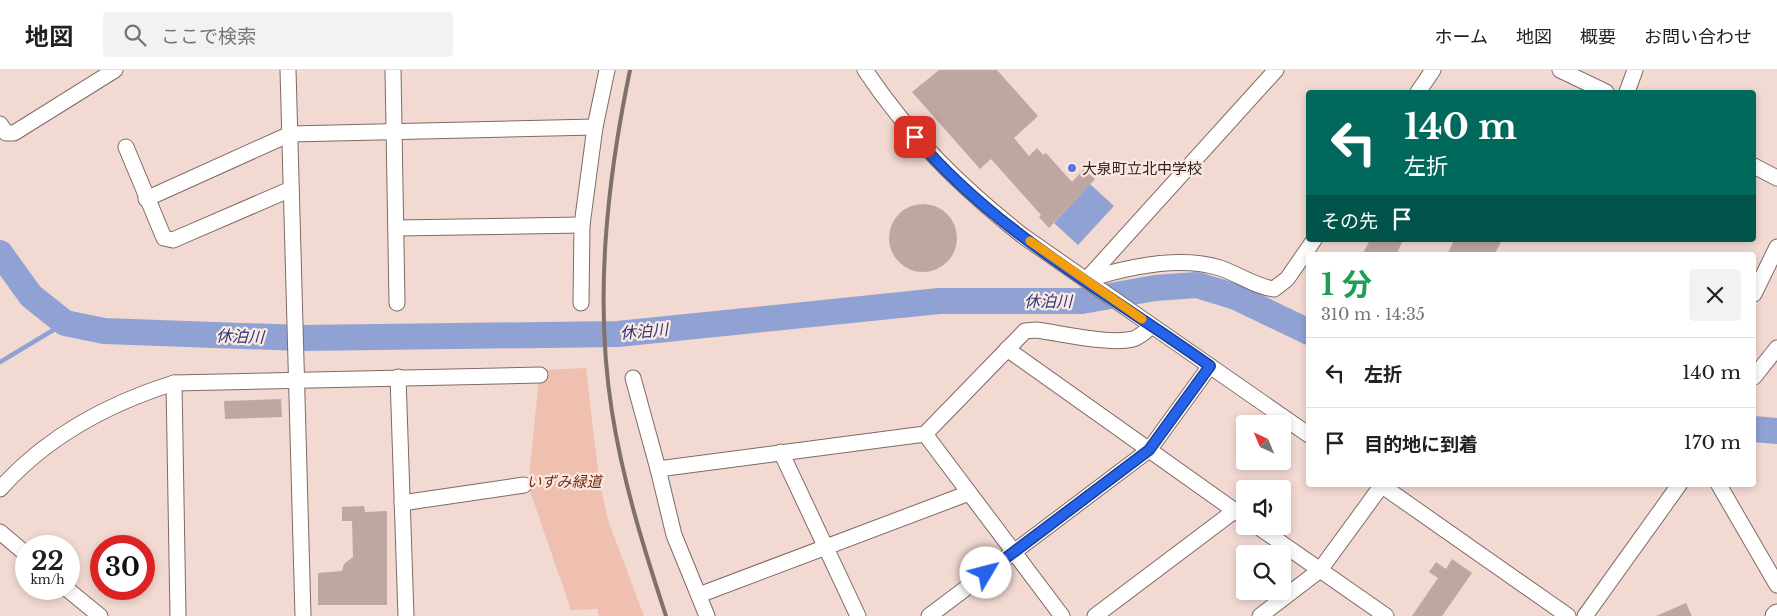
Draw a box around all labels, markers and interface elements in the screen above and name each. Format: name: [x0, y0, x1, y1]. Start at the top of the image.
search box: [103, 12, 453, 57]
icon: search: [121, 21, 149, 49]
text: 地図: [25, 22, 73, 51]
text: ここで検索: [161, 25, 256, 48]
text: ホーム: [1435, 26, 1488, 48]
text: 地図: [1516, 26, 1552, 48]
text: 概要: [1580, 26, 1616, 48]
text: お問い合わせ: [1644, 26, 1752, 48]
text: 140 m: [1404, 105, 1517, 148]
icon: left: [1321, 110, 1386, 175]
pin: [894, 116, 936, 158]
icon: arrive: [901, 123, 929, 151]
text: 左折: [1404, 153, 1448, 180]
place label: 大泉町立北中学校: [1082, 159, 1202, 178]
marker: 大泉町立北中学校: [1066, 162, 1078, 174]
icon: arrive: [1388, 205, 1416, 233]
text: その先: [1321, 210, 1378, 233]
text: 1 分: [1321, 266, 1372, 303]
button: close: [1689, 269, 1741, 321]
water label: 休泊川: [1024, 291, 1074, 311]
text: 310 m · 14:35: [1321, 304, 1425, 324]
water label: 休泊川: [619, 319, 671, 343]
water label: 休泊川: [216, 325, 266, 347]
icon: left: [1321, 359, 1349, 387]
text: 140 m: [1682, 361, 1741, 384]
text: 左折: [1364, 363, 1402, 386]
north arrow: [1236, 415, 1291, 470]
map controls: [1236, 415, 1291, 600]
icon: arrive: [1321, 429, 1349, 457]
text: 170 m: [1684, 431, 1741, 454]
text: 目的地に到着: [1364, 433, 1478, 456]
park label: いずみ緑道: [526, 472, 603, 491]
button: sound: [1236, 480, 1291, 535]
speed limit sign: 30: [90, 535, 155, 600]
button: search: [1236, 545, 1291, 600]
text: 22: [31, 546, 64, 577]
position arrow: [959, 546, 1011, 598]
text: km/h: [30, 572, 65, 587]

